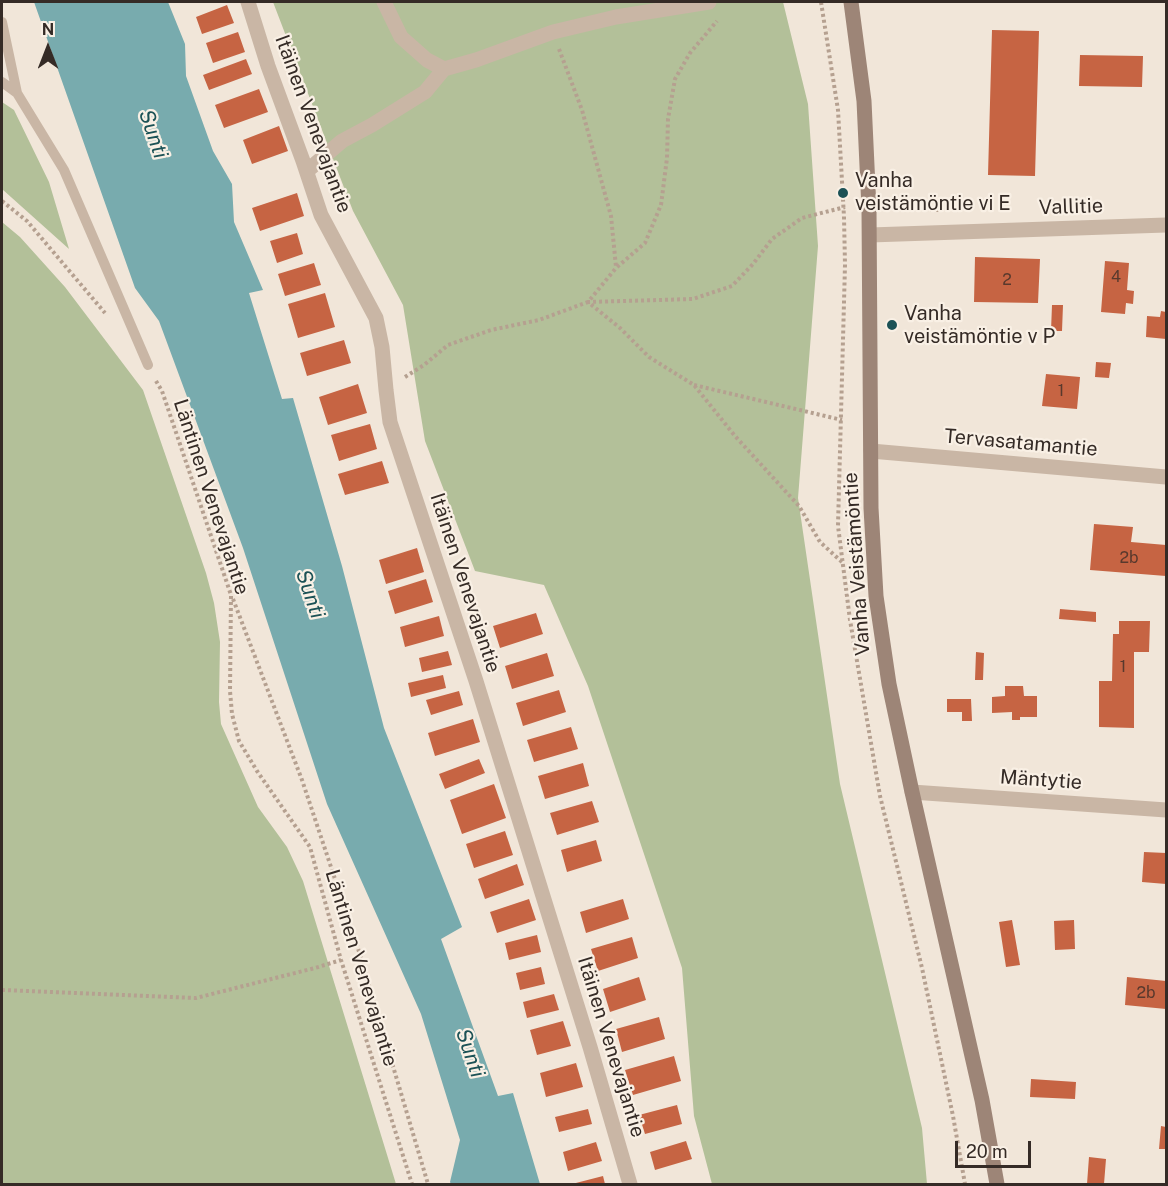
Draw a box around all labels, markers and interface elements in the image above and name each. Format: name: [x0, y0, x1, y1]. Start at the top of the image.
north arrow: [18, 18, 78, 78]
text: N: [42, 20, 54, 39]
street label: Itäinen Venevajantie: [270, 32, 356, 216]
water label: Sunti: [133, 106, 173, 162]
place label: Vanha veistämöntie vi E: [855, 169, 1011, 216]
marker: Vanha veistämöntie vi E: [836, 186, 850, 200]
street label: Vallitie: [1038, 194, 1104, 220]
house number: 4: [1111, 267, 1121, 287]
house number: 2: [1002, 270, 1012, 290]
place label: Vanha veistämöntie v P: [904, 302, 1055, 349]
marker: Vanha veistämöntie v P: [885, 318, 899, 332]
house number: 1: [1058, 381, 1064, 401]
street label: Läntinen Venevajantie: [168, 396, 254, 598]
street label: Tervasatamantie: [943, 424, 1099, 462]
street label: Vanha Veistämöntie: [839, 471, 875, 657]
street label: Itäinen Venevajantie: [425, 490, 505, 676]
house number: 2b: [1119, 548, 1139, 568]
water label: Sunti: [290, 566, 330, 622]
house number: 1: [1120, 657, 1126, 677]
street label: Mäntytie: [999, 765, 1083, 795]
street label: Läntinen Venevajantie: [320, 867, 402, 1069]
street label: Itäinen Venevajantie: [572, 954, 650, 1140]
house number: 2b: [1136, 983, 1156, 1003]
water label: Sunti: [450, 1025, 490, 1081]
scale bar: [958, 1129, 1034, 1167]
text: 20 m: [966, 1141, 1008, 1162]

